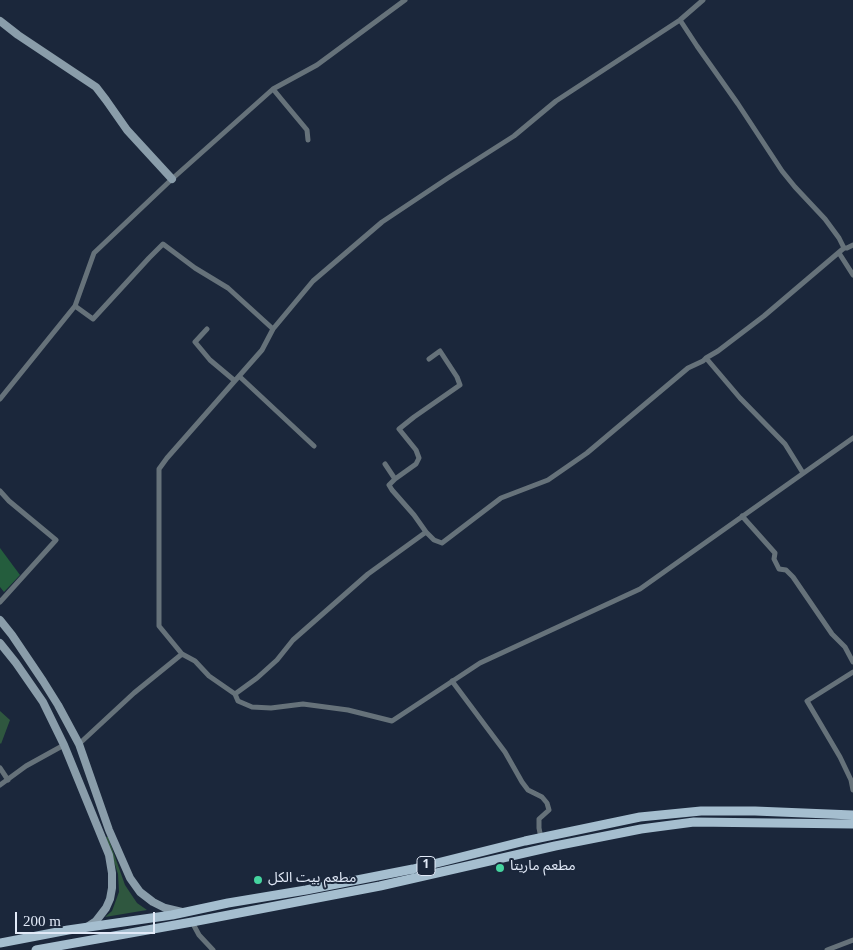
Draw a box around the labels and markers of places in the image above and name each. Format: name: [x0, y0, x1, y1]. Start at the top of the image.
place label: مطعم ماريتا: [510, 860, 576, 876]
marker: مطعم ماريتا: [494, 862, 506, 874]
place label: مطعم بيت الكل: [268, 872, 356, 888]
marker: مطعم بيت الكل: [252, 874, 264, 886]

